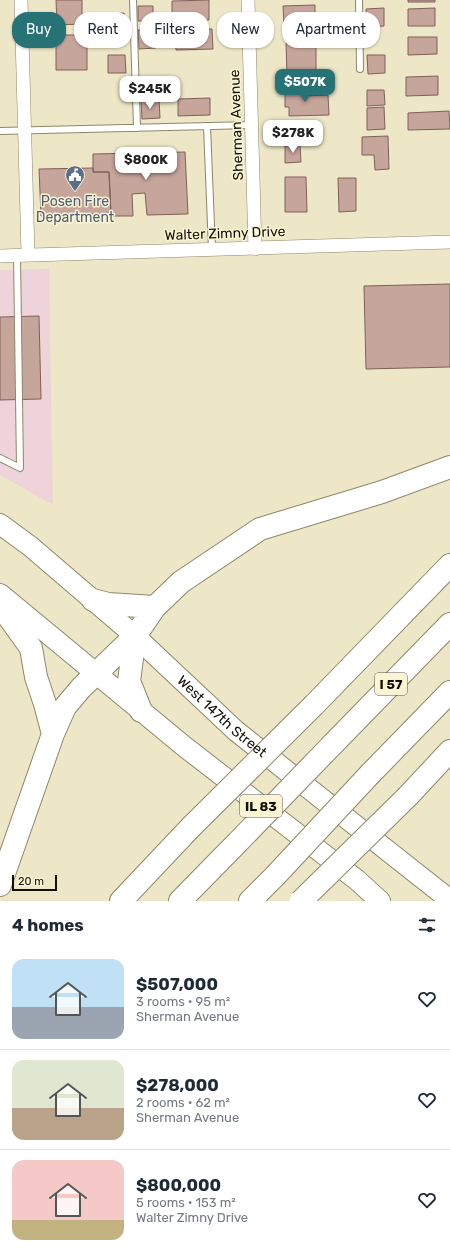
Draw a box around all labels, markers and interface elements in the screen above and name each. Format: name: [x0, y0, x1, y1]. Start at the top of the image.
chip: Buy: [12, 12, 66, 48]
chip: Rent: [74, 12, 132, 48]
chip: Filters: [140, 12, 209, 48]
chip: New: [217, 12, 274, 48]
chip: Apartment: [282, 12, 380, 48]
street label: Sherman Avenue: [226, 69, 247, 181]
pin: $507K: [277, 69, 333, 103]
text: $507K: [284, 74, 326, 89]
pin: $245K: [122, 76, 178, 110]
text: $245K: [129, 81, 171, 96]
pin: $278K: [265, 120, 321, 154]
text: $278K: [272, 125, 314, 140]
pin: $800K: [118, 147, 174, 181]
text: $800K: [124, 152, 168, 167]
public building icon: Posen Fire Department: [64, 164, 86, 192]
place label: Posen Fire Department: [36, 193, 115, 226]
street label: Walter Zimny Drive: [164, 223, 286, 244]
street label: West 147th Street: [173, 672, 270, 761]
road number: I 57: [375, 673, 407, 695]
road number: IL 83: [240, 795, 282, 817]
scale bar: [12, 873, 57, 892]
text: 20 m: [18, 875, 44, 888]
icon: filters: [416, 914, 438, 936]
text: 4 homes: [12, 915, 84, 935]
text: $507,000: [136, 974, 218, 994]
icon: home: [44, 975, 92, 1023]
icon: heart: [416, 988, 438, 1010]
text: 3 rooms · 95 m²: [136, 994, 230, 1009]
text: Sherman Avenue: [136, 1009, 239, 1024]
text: $278,000: [136, 1075, 219, 1095]
icon: home: [44, 1076, 92, 1124]
icon: heart: [416, 1089, 438, 1111]
text: 2 rooms · 62 m²: [136, 1095, 230, 1110]
text: Sherman Avenue: [136, 1110, 239, 1125]
text: $800,000: [136, 1175, 221, 1195]
icon: home: [44, 1176, 92, 1224]
icon: heart: [416, 1189, 438, 1211]
text: 5 rooms · 153 m²: [136, 1195, 236, 1210]
text: Walter Zimny Drive: [136, 1210, 248, 1225]

